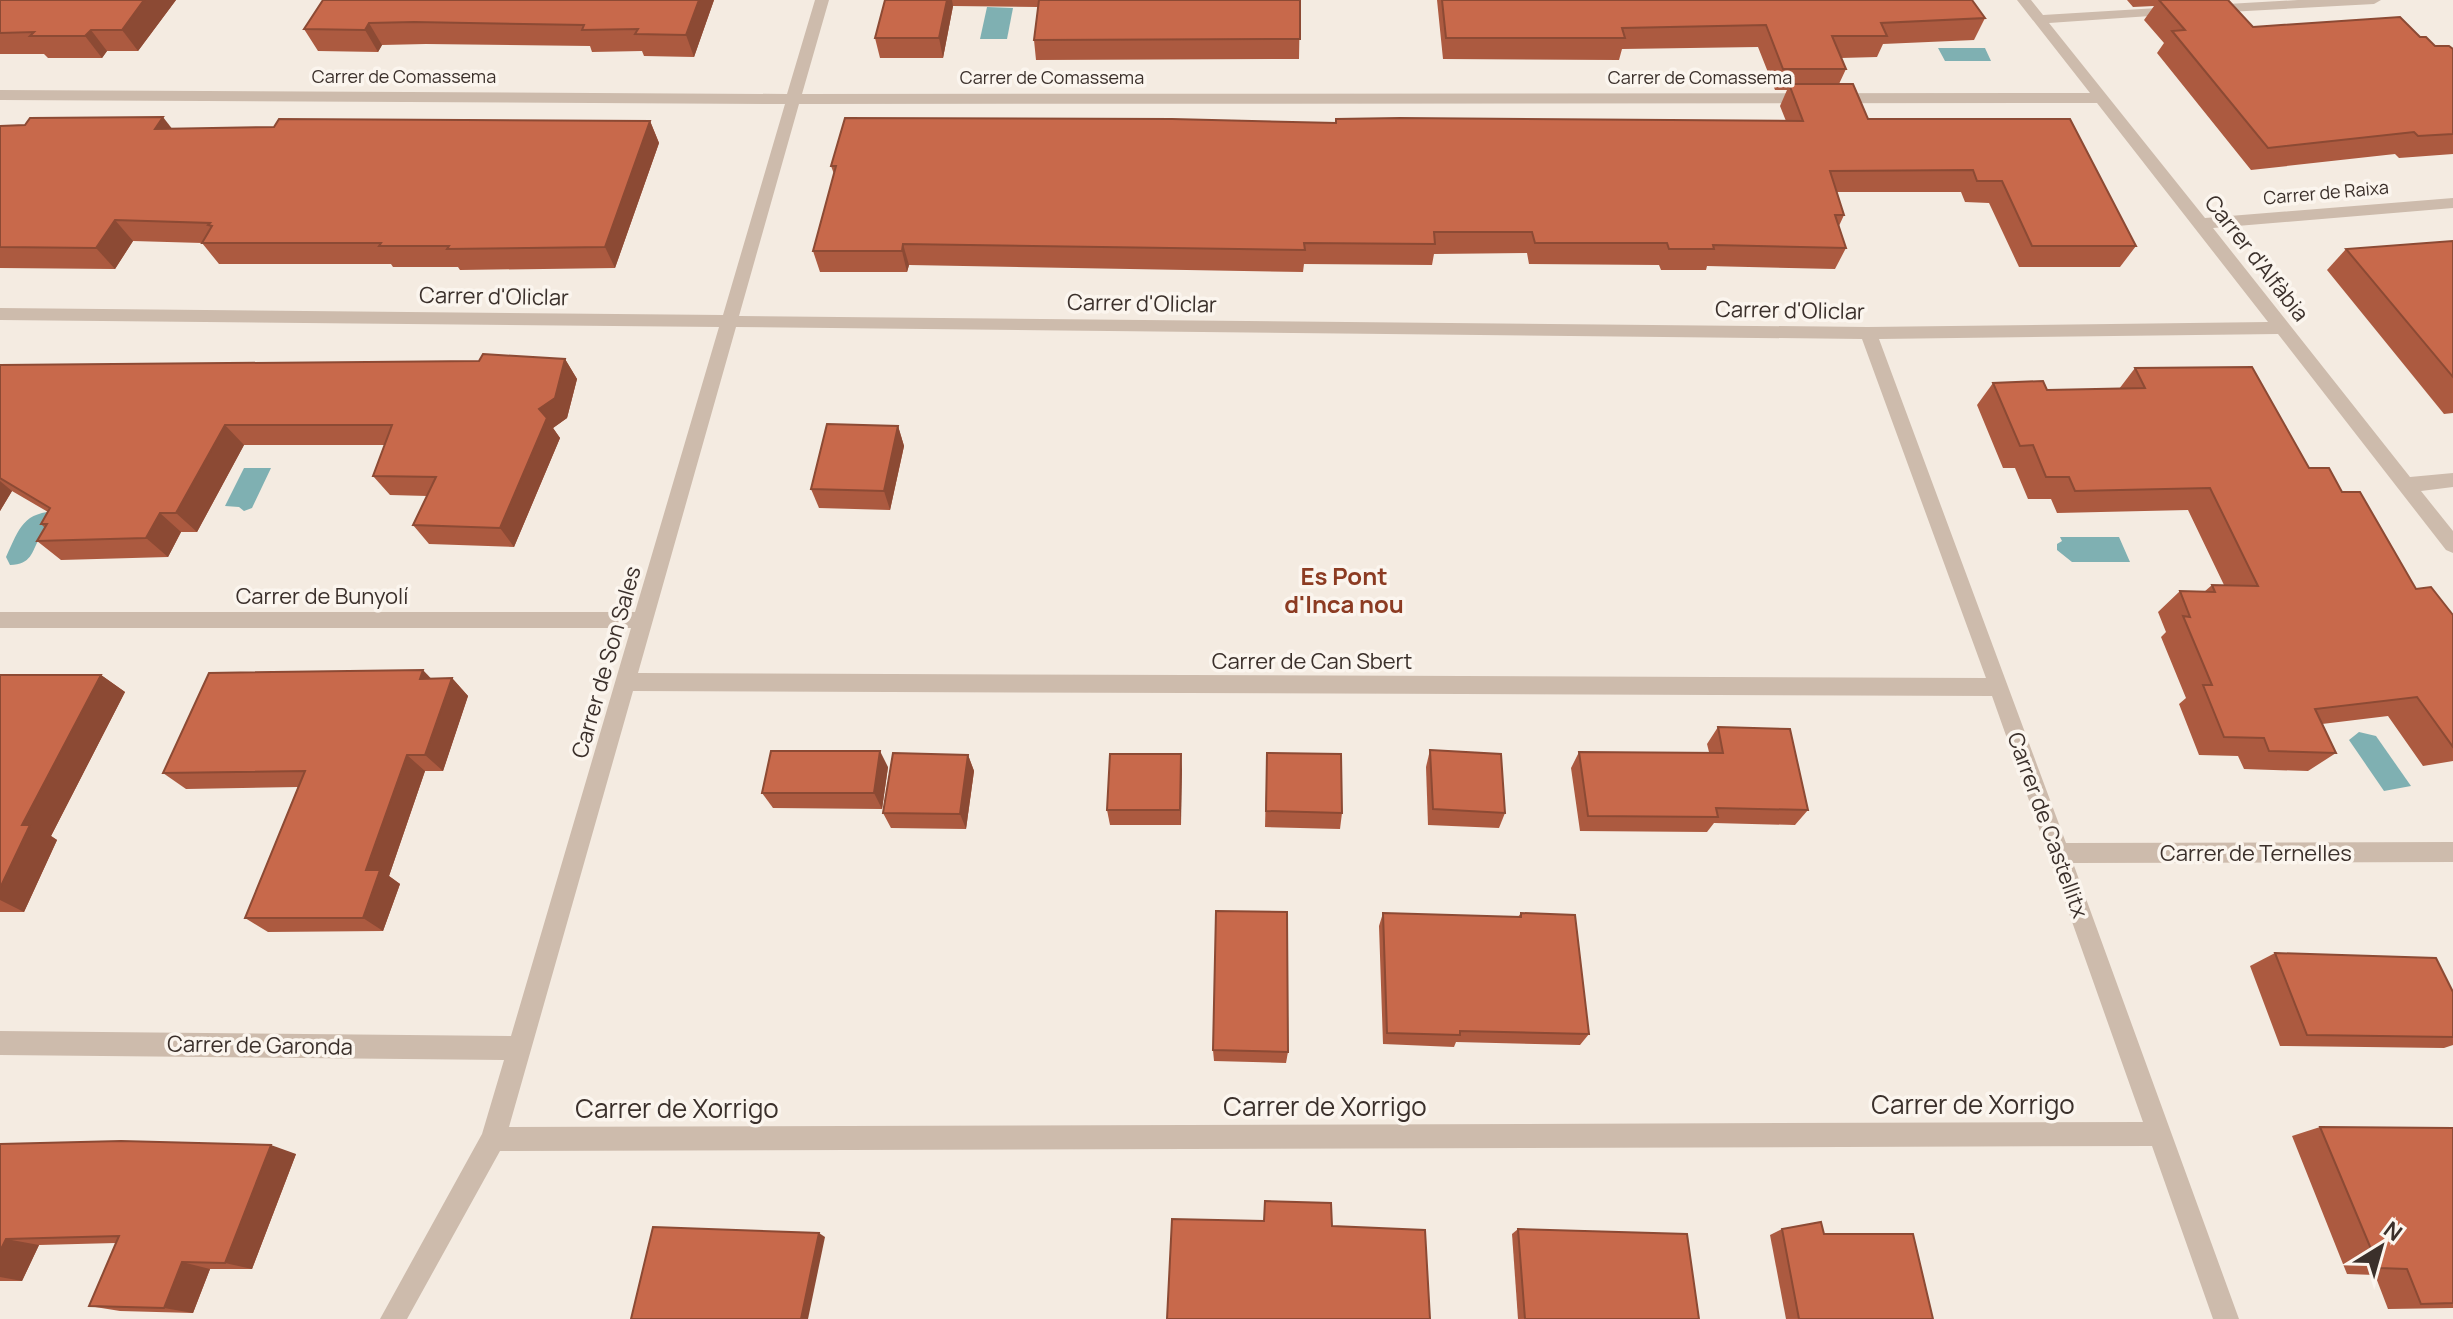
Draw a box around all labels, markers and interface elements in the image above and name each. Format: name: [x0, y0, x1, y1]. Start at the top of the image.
street label: Carrer de Comassema: [312, 64, 496, 88]
street label: Carrer de Comassema: [960, 65, 1144, 89]
street label: Carrer de Comassema: [1608, 65, 1792, 89]
street label: Carrer de Raixa: [2262, 175, 2390, 209]
street label: Carrer d'Alfàbia: [2198, 188, 2316, 328]
street label: Carrer d'Oliclar: [419, 280, 569, 312]
street label: Carrer d'Oliclar: [1067, 287, 1217, 319]
street label: Carrer d'Oliclar: [1715, 294, 1865, 326]
district label: Es Pont d'Inca nou: [1284, 559, 1404, 620]
street label: Carrer de Son Sales: [564, 562, 648, 762]
street label: Carrer de Bunyolí: [236, 581, 408, 611]
street label: Carrer de Can Sbert: [1212, 646, 1413, 676]
street label: Carrer de Castellitx: [2000, 728, 2096, 922]
street label: Carrer de Ternelles: [2160, 838, 2352, 868]
street label: Carrer de Garonda: [167, 1028, 353, 1062]
street label: Carrer de Xorrigo: [1871, 1086, 2075, 1122]
street label: Carrer de Xorrigo: [1223, 1088, 1427, 1124]
street label: Carrer de Xorrigo: [575, 1090, 779, 1126]
north arrow: [2341, 1207, 2421, 1287]
text: N: [2378, 1214, 2408, 1248]

